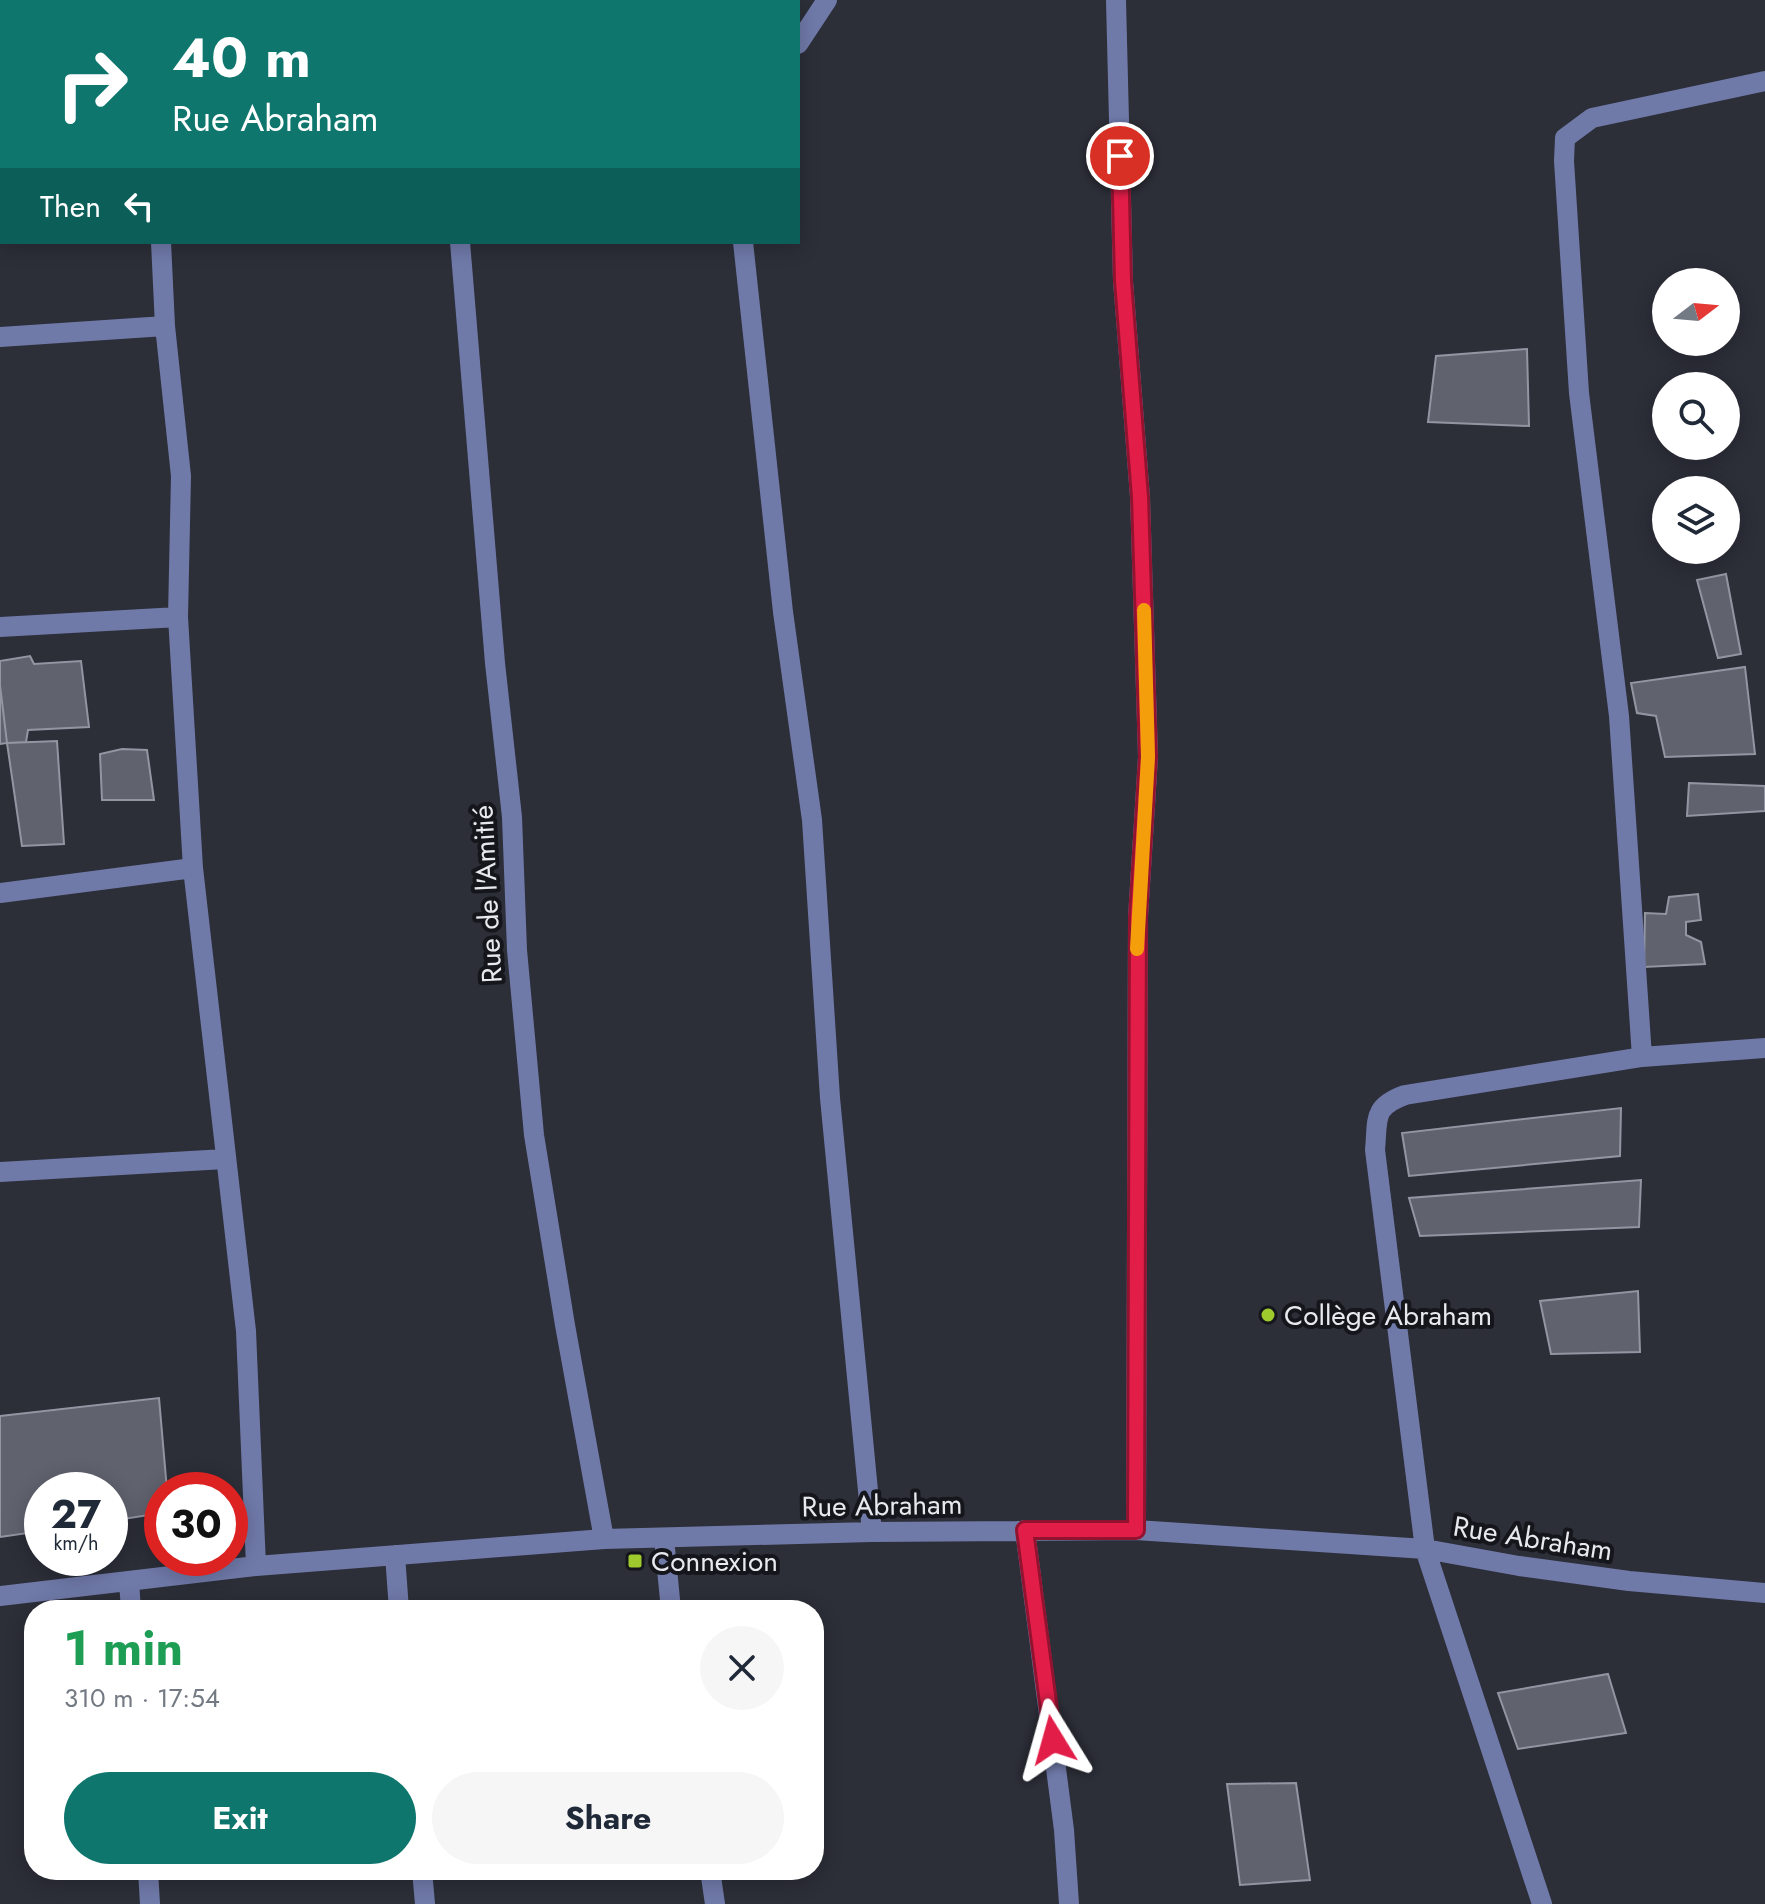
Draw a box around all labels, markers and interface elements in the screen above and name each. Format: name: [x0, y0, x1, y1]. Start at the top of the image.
text: 40 m: [172, 17, 311, 98]
icon: right: [40, 32, 144, 136]
text: Rue Abraham: [172, 92, 379, 144]
pin: [1086, 122, 1154, 190]
icon: arrive: [1098, 134, 1142, 178]
icon: left: [117, 184, 161, 228]
text: Then: [40, 185, 101, 228]
north arrow: [1652, 268, 1740, 356]
map controls: [1652, 268, 1740, 564]
button: search: [1652, 372, 1740, 460]
button: layers: [1652, 476, 1740, 564]
street label: Rue de l'Amitié: [462, 804, 513, 984]
place label: Collège Abraham: [1284, 1295, 1492, 1336]
marker: Collège Abraham: [1259, 1306, 1277, 1324]
speed limit sign: 30: [144, 1472, 248, 1576]
street label: Rue Abraham: [801, 1484, 963, 1527]
text: 27: [51, 1485, 101, 1543]
street label: Rue Abraham: [1450, 1506, 1616, 1571]
text: km/h: [53, 1529, 99, 1558]
place label: Connexion: [651, 1541, 778, 1582]
marker: Connexion: [626, 1552, 644, 1570]
text: 1 min: [64, 1614, 183, 1683]
button: close: [700, 1626, 784, 1710]
text: 310 m · 17:54: [64, 1679, 220, 1717]
position arrow: [1011, 1698, 1095, 1782]
button: Exit: [64, 1772, 416, 1864]
button: Share: [432, 1772, 784, 1864]

